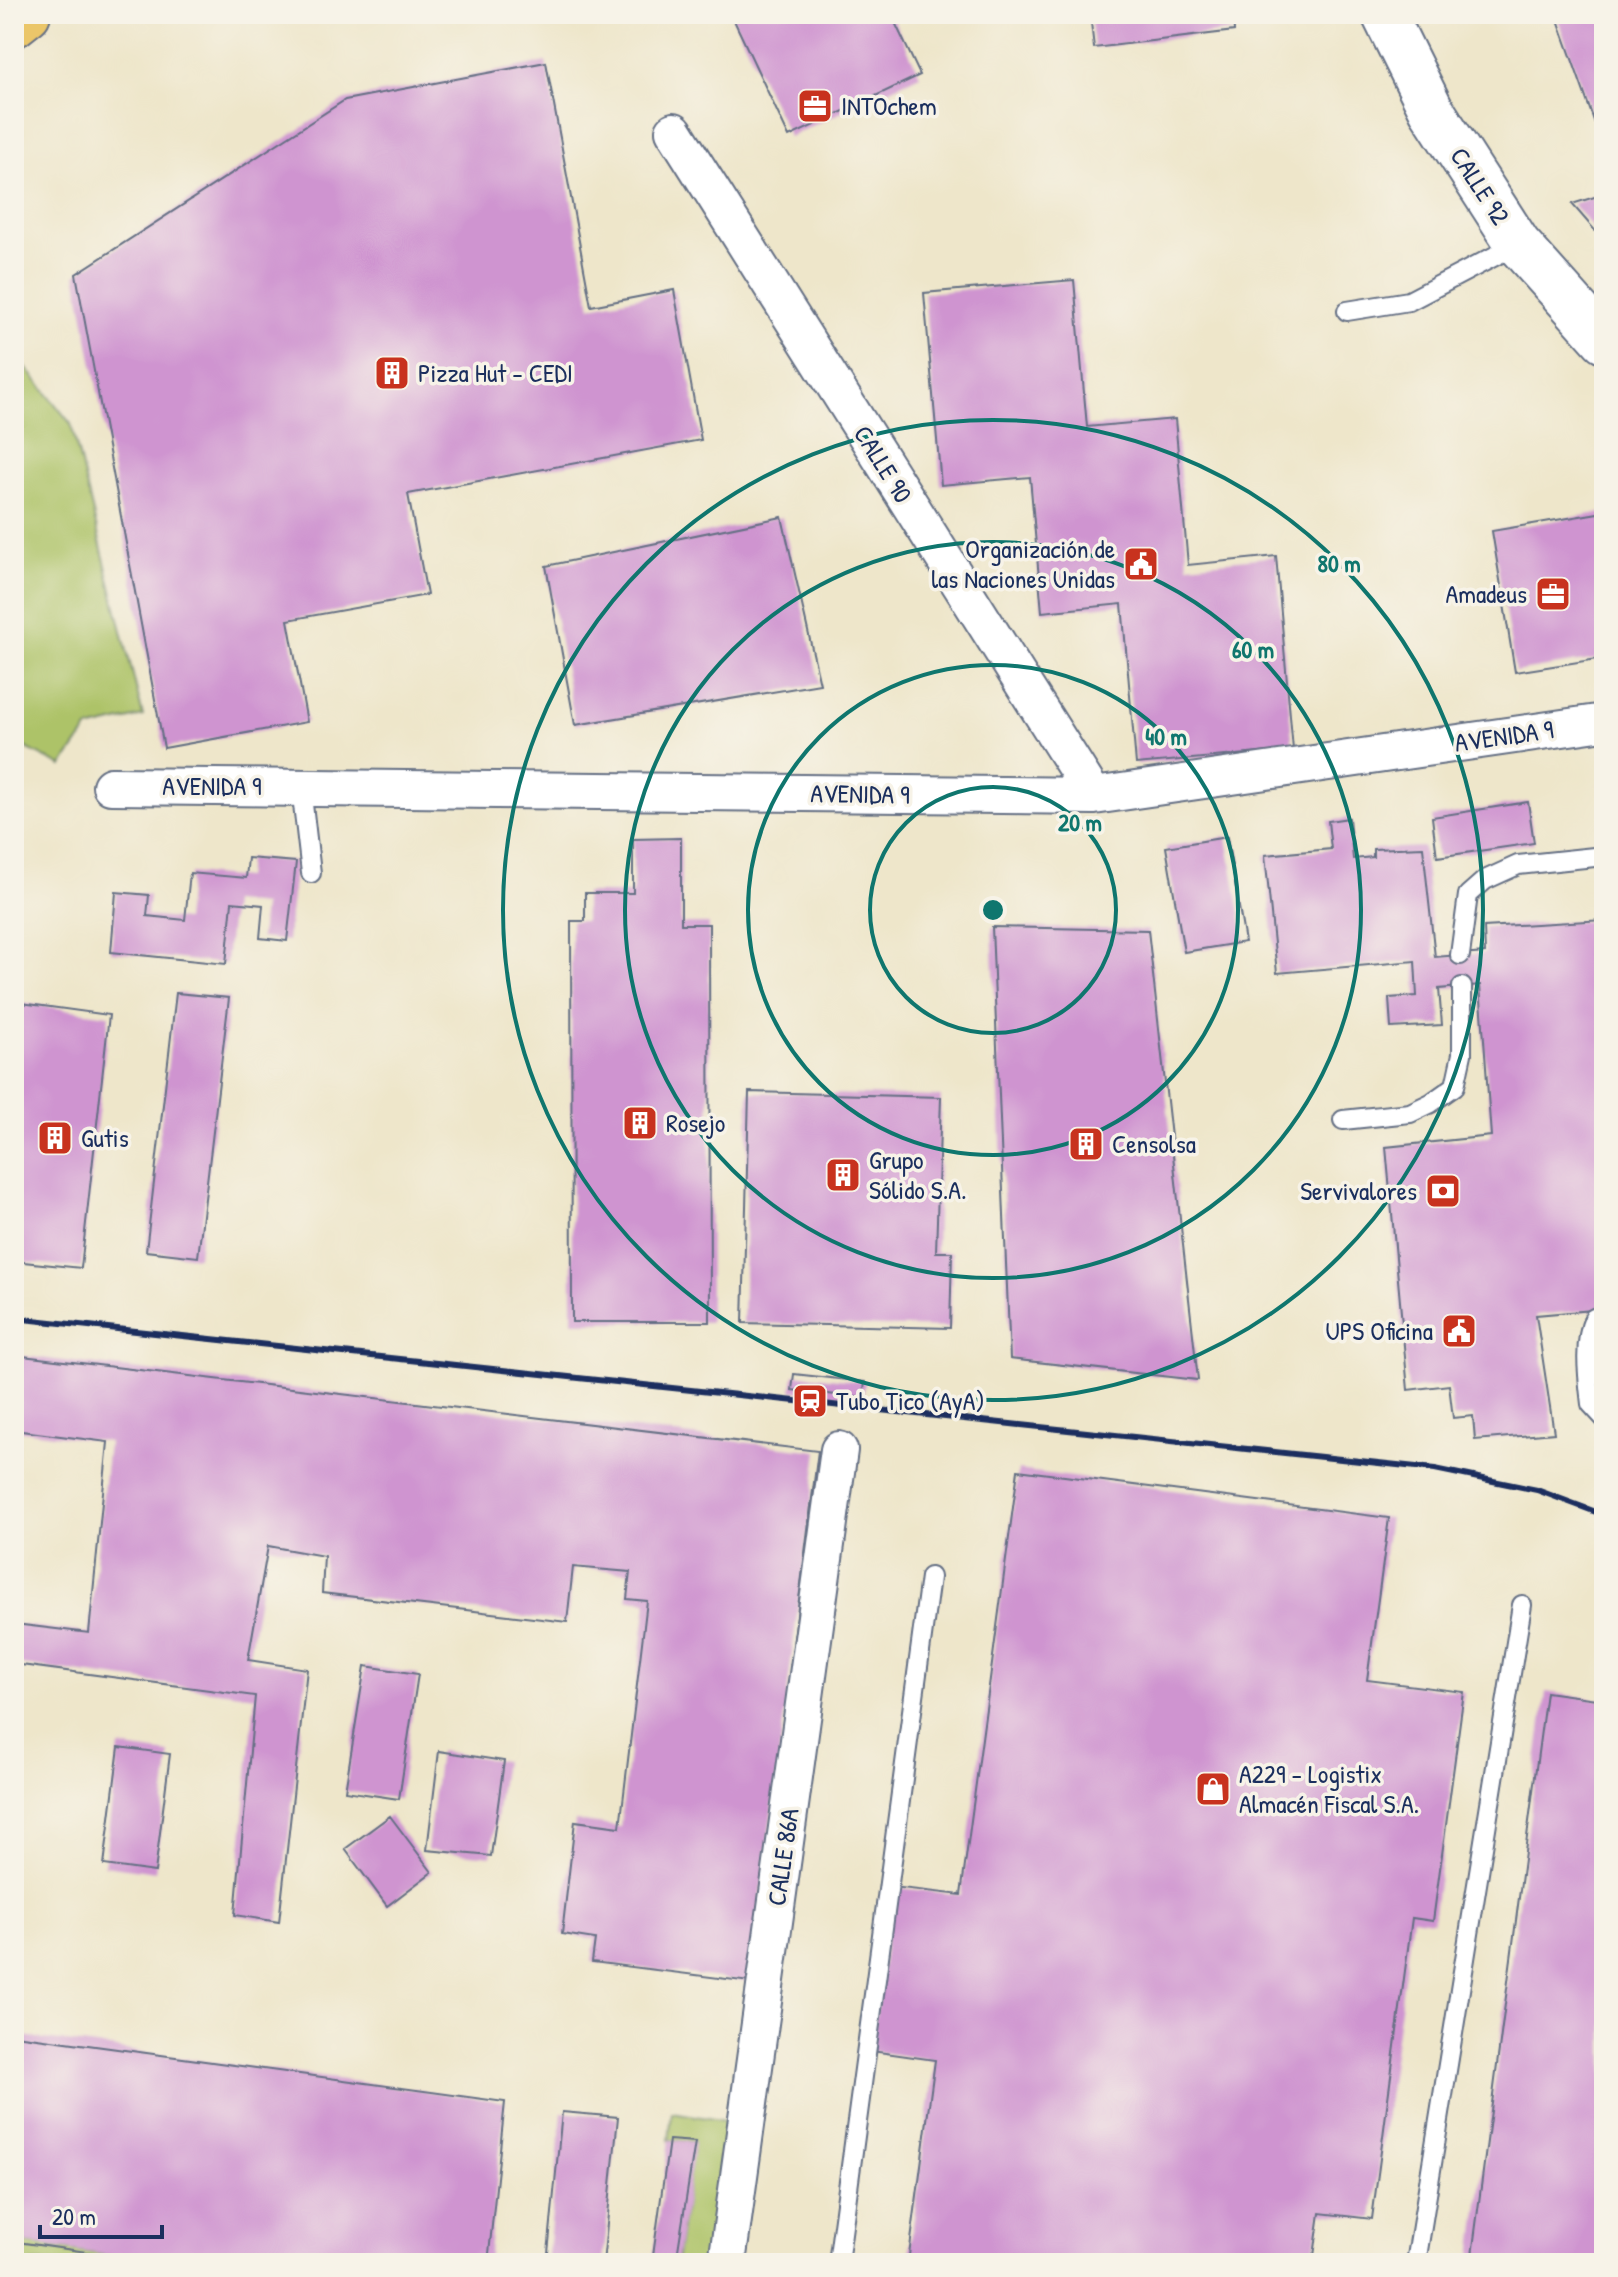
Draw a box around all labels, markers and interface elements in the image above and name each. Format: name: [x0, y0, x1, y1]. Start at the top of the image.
office icon: INTOchem: [796, 87, 834, 125]
place label: INTOchem: [841, 88, 937, 123]
street label: CALLE 92: [1442, 140, 1518, 231]
building icon: Pizza Hut - CEDI: [373, 354, 411, 392]
place label: Pizza Hut - CEDI: [418, 355, 573, 390]
street label: CALLE 90: [846, 418, 921, 509]
place label: Organización de las Naciones Unidas: [931, 531, 1115, 596]
public building icon: Organización de las Naciones Unidas: [1122, 545, 1160, 583]
text: 80 m: [1318, 547, 1360, 579]
office icon: Amadeus: [1534, 575, 1572, 613]
place label: Amadeus: [1446, 576, 1527, 611]
text: 60 m: [1232, 633, 1274, 665]
street label: AVENIDA 9: [1452, 711, 1556, 760]
text: 40 m: [1145, 720, 1187, 752]
street label: AVENIDA 9: [162, 768, 262, 803]
street label: AVENIDA 9: [810, 775, 910, 812]
text: 20 m: [1058, 806, 1102, 838]
centre of rings: [979, 896, 1007, 924]
building icon: Rosejo: [621, 1104, 659, 1142]
place label: Rosejo: [666, 1105, 725, 1140]
building icon: Gutis: [36, 1119, 74, 1157]
place label: Gutis: [81, 1120, 129, 1155]
building icon: Censolsa: [1067, 1125, 1105, 1163]
place label: Censolsa: [1112, 1126, 1196, 1161]
place label: Grupo Sólido S.A.: [869, 1142, 967, 1207]
building icon: Grupo Sólido S.A.: [824, 1156, 862, 1194]
bank icon: Servivalores: [1424, 1172, 1462, 1210]
place label: Servivalores: [1300, 1173, 1417, 1208]
public building icon: UPS Oficina: [1440, 1312, 1478, 1350]
place label: UPS Oficina: [1326, 1313, 1433, 1348]
station icon: Tubo Tico (AyA): [791, 1382, 829, 1420]
place label: Tubo Tico (AyA): [836, 1383, 985, 1418]
place label: A229 - Logistix Almacén Fiscal S.A.: [1239, 1756, 1419, 1821]
shop icon: A229 - Logistix Almacén Fiscal S.A.: [1194, 1770, 1232, 1808]
street label: CALLE 86A: [758, 1806, 807, 1908]
scale bar: [40, 2189, 162, 2239]
text: 20 m: [52, 2200, 96, 2232]

